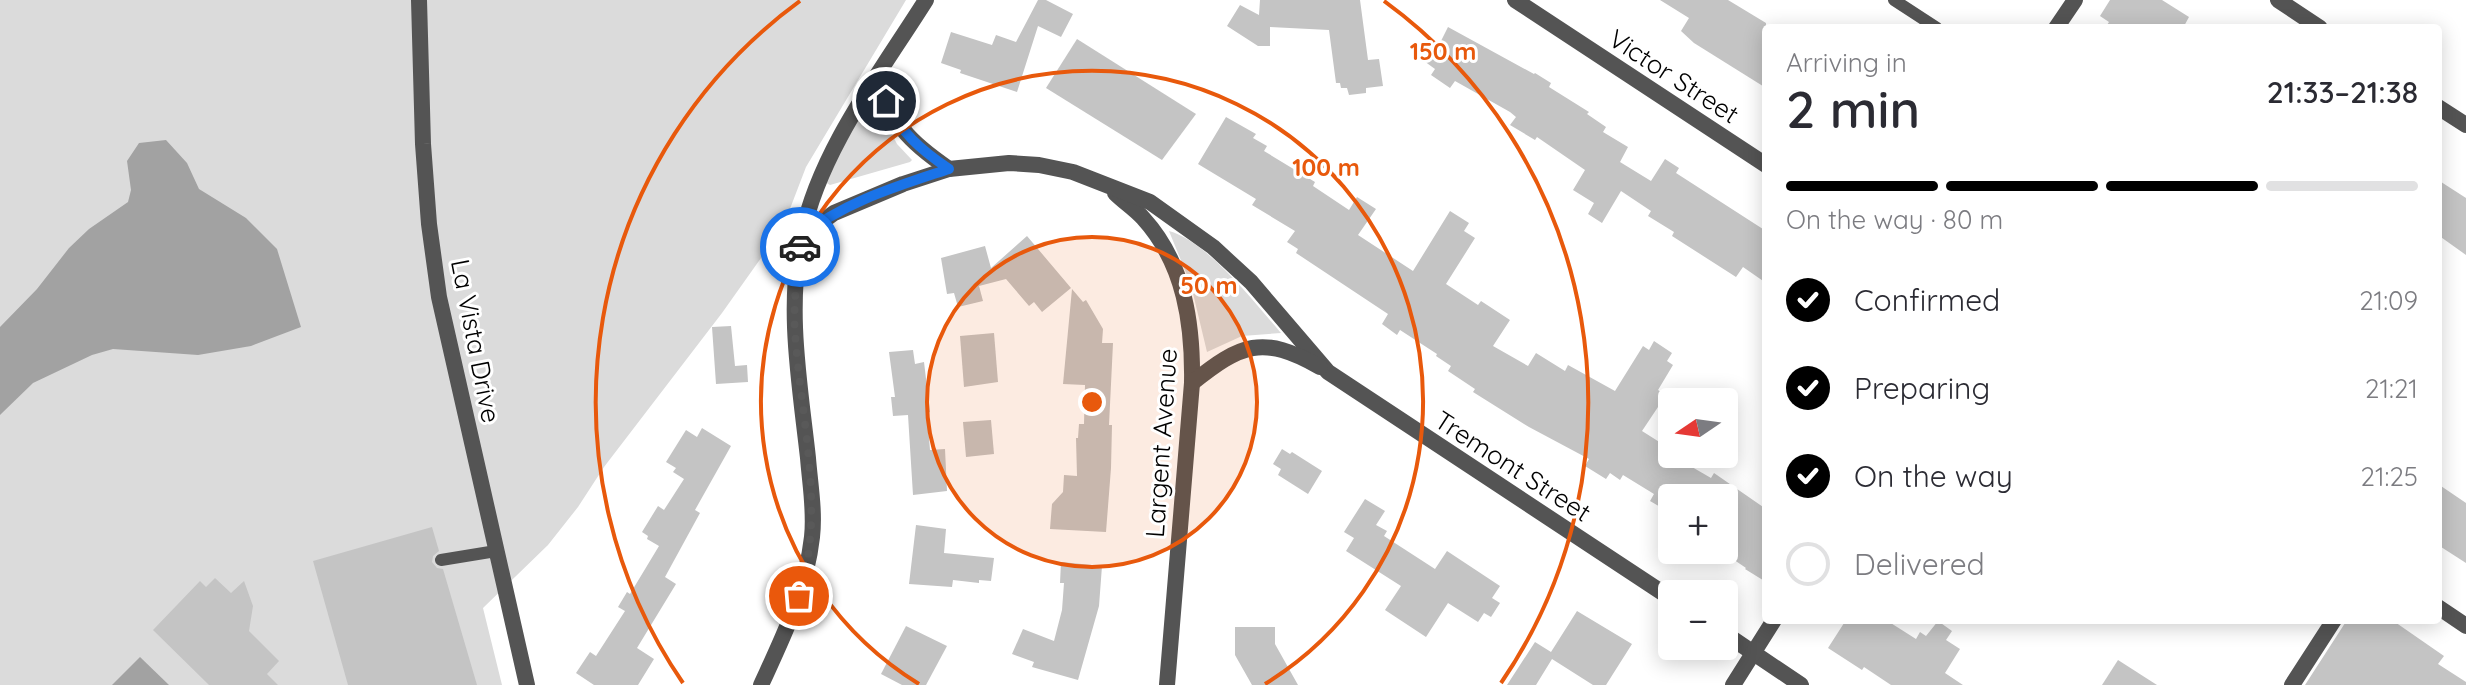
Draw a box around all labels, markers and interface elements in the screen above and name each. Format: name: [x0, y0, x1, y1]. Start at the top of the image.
street label: Victor Street: [1603, 22, 1745, 130]
text: 150 m: [1410, 36, 1476, 66]
text: Arriving in: [1786, 46, 1907, 79]
pin: [852, 67, 920, 135]
text: 21:33–21:38: [2267, 73, 2418, 111]
text: 2 min: [1786, 76, 1920, 141]
icon: home: [864, 79, 908, 123]
text: 100 m: [1292, 152, 1360, 182]
text: On the way · 80 m: [1786, 203, 2003, 236]
courier: [760, 207, 840, 287]
icon: car: [778, 225, 822, 269]
street label: La Vista Drive: [444, 256, 508, 426]
text: 50 m: [1180, 270, 1238, 300]
icon: check: [1786, 278, 1830, 322]
text: Confirmed: [1854, 281, 2000, 319]
text: 21:09: [2359, 284, 2418, 317]
street label: Largent Avenue: [1138, 347, 1184, 539]
icon: check: [1786, 366, 1830, 410]
text: Preparing: [1854, 369, 1990, 407]
text: 21:21: [2365, 372, 2418, 405]
centre of rings: [1078, 388, 1106, 416]
north arrow: [1658, 388, 1738, 468]
map controls: [1658, 388, 1738, 660]
street label: Tremont Street: [1429, 403, 1597, 529]
icon: check: [1786, 454, 1830, 498]
text: On the way: [1854, 457, 2013, 495]
text: 21:25: [2361, 460, 2418, 493]
button: +: [1658, 484, 1738, 564]
text: Delivered: [1854, 545, 1985, 583]
pin: [765, 562, 833, 630]
icon: bag: [777, 574, 821, 618]
button: −: [1658, 580, 1738, 660]

